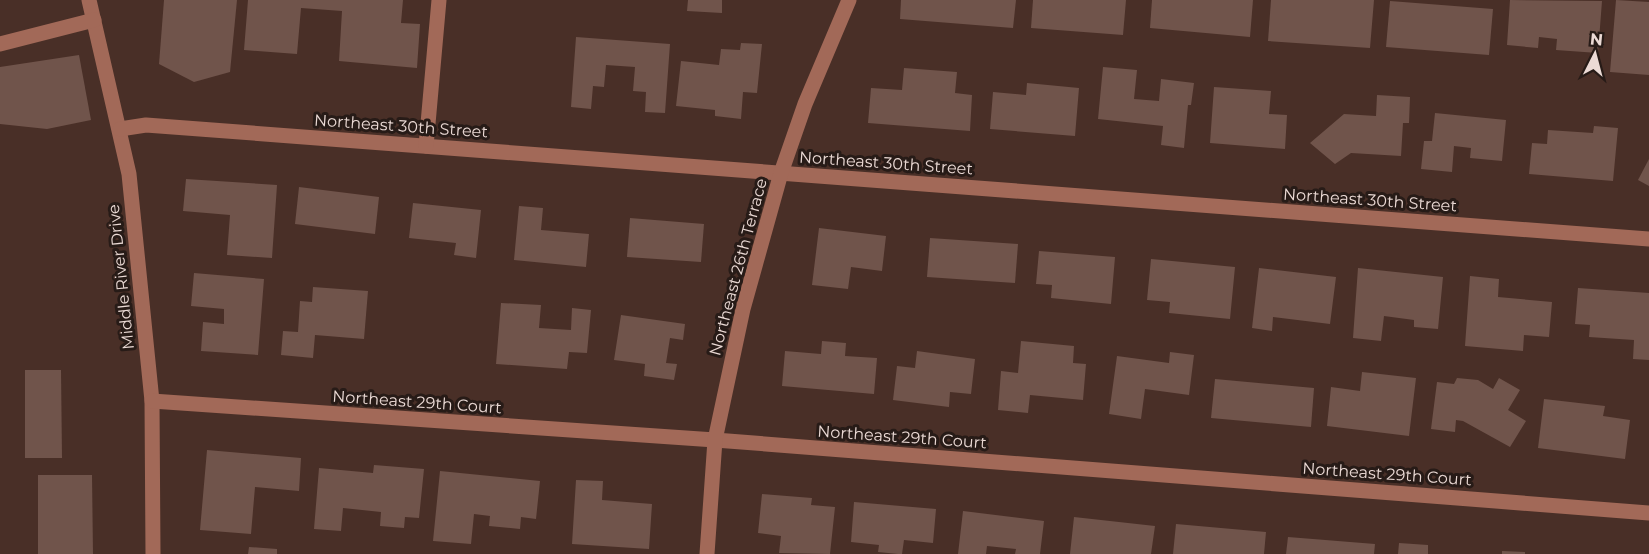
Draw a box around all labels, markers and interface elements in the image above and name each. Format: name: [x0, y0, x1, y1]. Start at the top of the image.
north arrow: [1565, 24, 1625, 84]
text: N: [1589, 29, 1604, 50]
street label: Northeast 30th Street: [314, 110, 489, 142]
street label: Northeast 30th Street: [799, 147, 974, 179]
street label: Northeast 26th Terrace: [705, 176, 771, 358]
street label: Northeast 30th Street: [1283, 184, 1458, 216]
street label: Middle River Drive: [104, 203, 138, 351]
street label: Northeast 29th Court: [332, 387, 503, 417]
street label: Northeast 29th Court: [817, 422, 988, 452]
street label: Northeast 29th Court: [1302, 459, 1473, 489]

